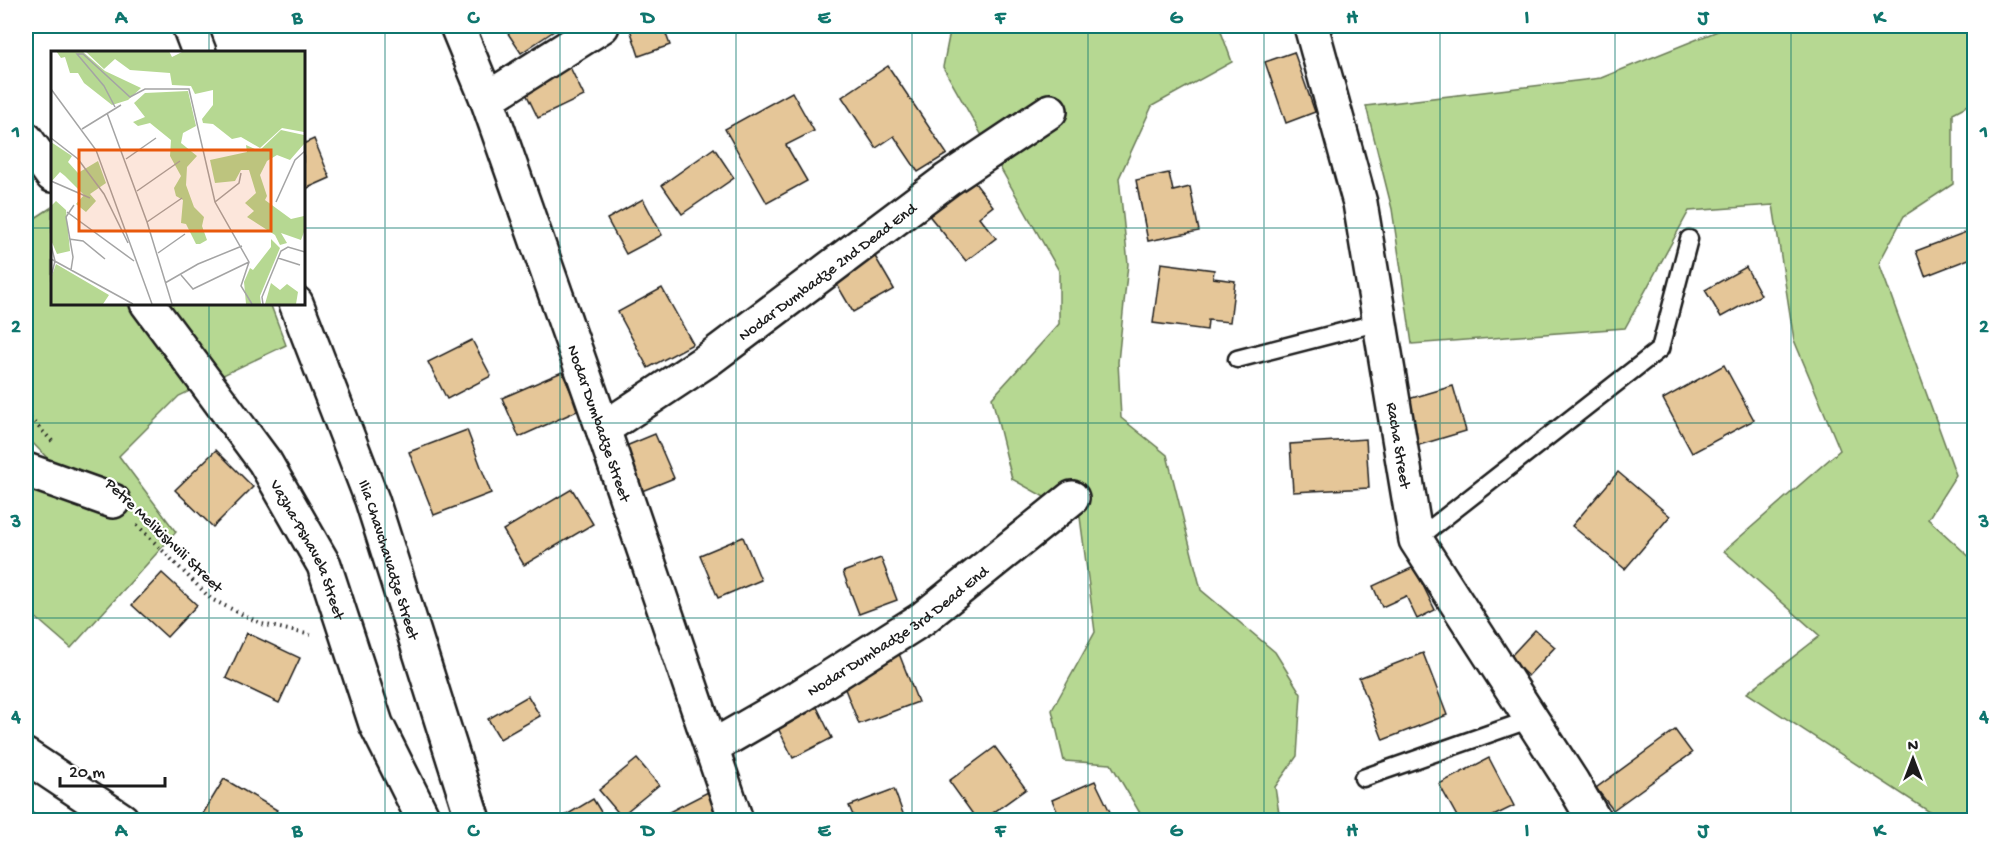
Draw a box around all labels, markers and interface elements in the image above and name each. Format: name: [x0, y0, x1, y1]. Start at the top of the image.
text: A: [114, 8, 129, 31]
text: B: [291, 8, 303, 31]
text: C: [467, 8, 481, 31]
text: D: [639, 8, 655, 31]
text: E: [818, 8, 832, 31]
text: F: [994, 8, 1007, 31]
text: G: [1170, 8, 1184, 31]
text: H: [1346, 8, 1358, 31]
text: I: [1525, 8, 1530, 31]
text: J: [1697, 8, 1710, 31]
text: K: [1872, 8, 1887, 31]
inset map: [51, 51, 304, 304]
text: 1: [11, 122, 20, 145]
text: 1: [1979, 122, 1988, 145]
street label: Nodar Dumbadze 2nd Dead End: [736, 199, 923, 347]
text: 2: [11, 317, 21, 340]
text: 2: [1979, 317, 1989, 340]
street label: Nodar Dumbadze Street: [561, 343, 633, 506]
street label: Racha Street: [1380, 401, 1413, 491]
street label: Petre Melikishvili Street: [99, 475, 227, 599]
street label: Vazha-Pshavela Street: [264, 476, 348, 624]
street label: Ilia Chavchavadze Street: [352, 478, 422, 644]
text: 3: [10, 512, 21, 535]
text: 3: [1978, 512, 1989, 535]
street label: Nodar Dumbadze 3rd Dead End: [805, 562, 995, 702]
text: 4: [10, 707, 21, 730]
text: 4: [1978, 707, 1989, 730]
north arrow: [1883, 729, 1943, 789]
text: N: [1908, 738, 1919, 757]
scale bar: [60, 750, 165, 788]
text: 20 m: [69, 763, 105, 784]
text: A: [114, 821, 129, 844]
text: B: [291, 821, 303, 844]
text: C: [467, 821, 481, 844]
text: D: [639, 821, 655, 844]
text: E: [818, 821, 832, 844]
text: F: [994, 821, 1007, 844]
text: G: [1170, 821, 1184, 844]
text: H: [1346, 821, 1358, 844]
text: I: [1525, 821, 1530, 844]
text: J: [1697, 821, 1710, 844]
text: K: [1872, 821, 1887, 844]

